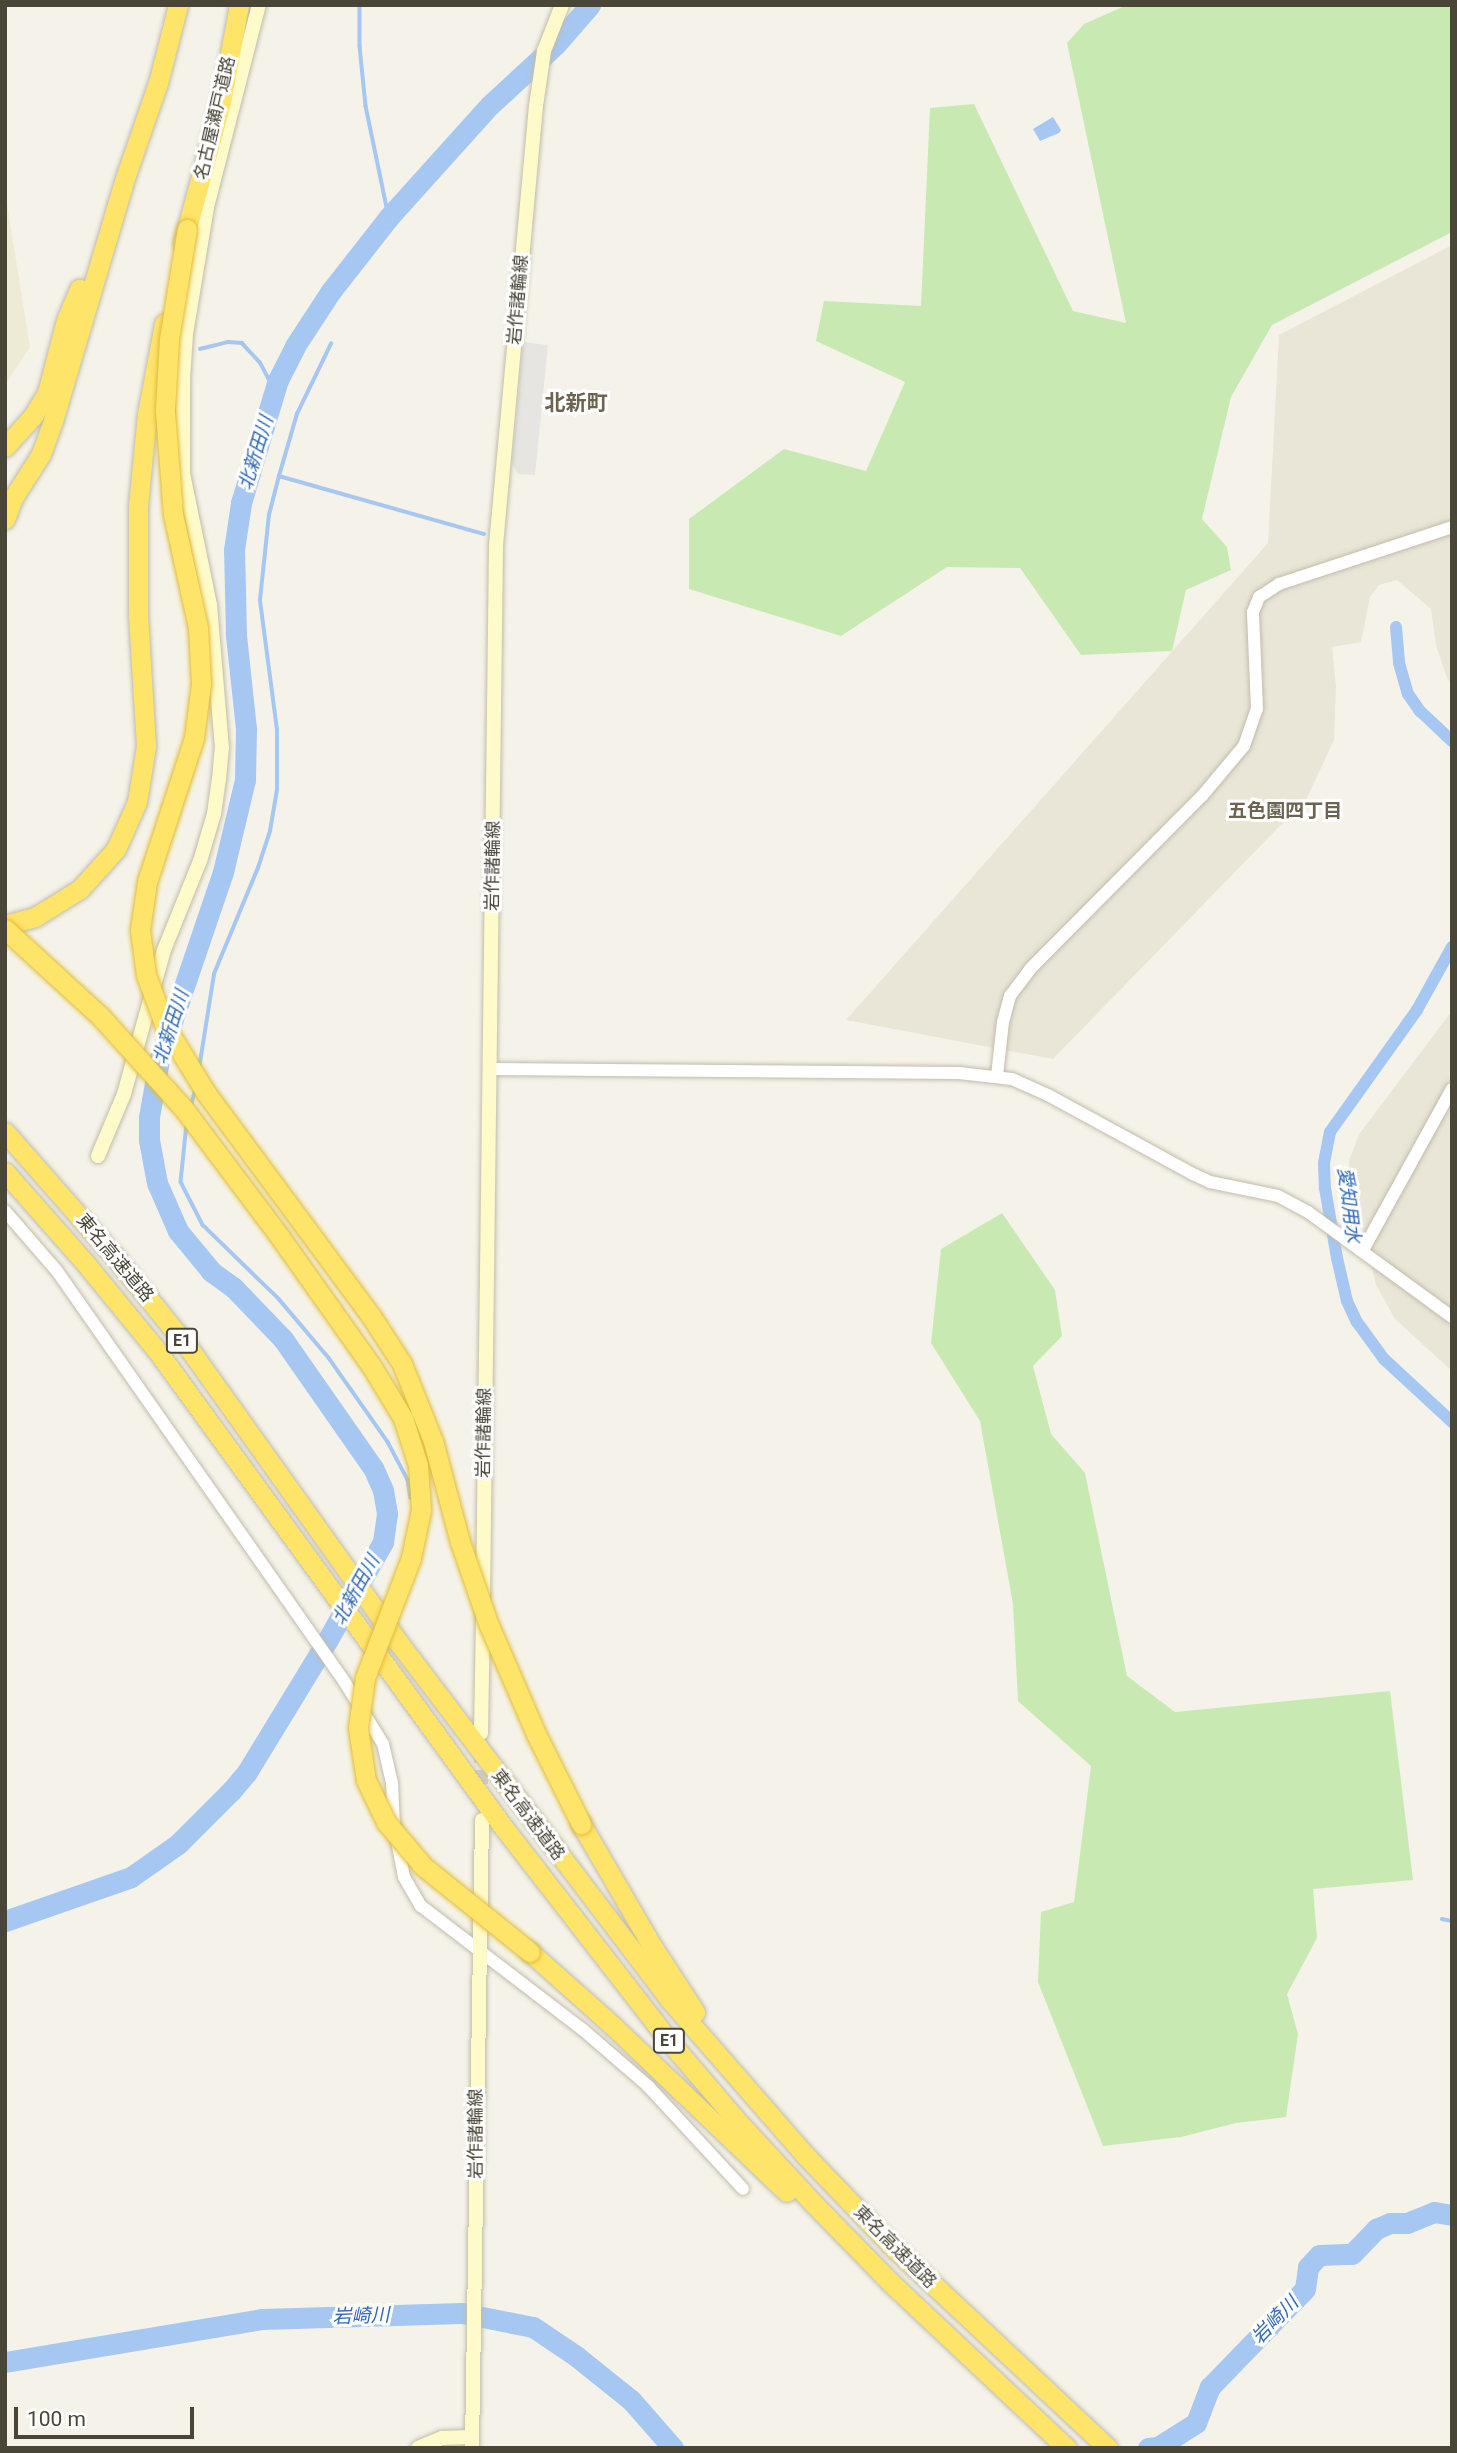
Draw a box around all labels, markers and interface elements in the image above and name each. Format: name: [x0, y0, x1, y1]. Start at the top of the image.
street label: 名古屋瀬戸道路: [190, 54, 240, 182]
street label: 岩作諸輪線: [503, 254, 533, 346]
district label: 北新町: [545, 390, 607, 416]
water label: 北新田川: [234, 413, 278, 493]
district label: 五色園四丁目: [1228, 800, 1342, 822]
street label: 岩作諸輪線: [481, 821, 505, 911]
water label: 北新田川: [148, 987, 194, 1067]
water label: 愛知用水: [1333, 1166, 1365, 1244]
street label: 東名高速道路: [72, 1210, 158, 1306]
road number: E1: [164, 1329, 200, 1354]
street label: 岩作諸輪線: [472, 1388, 496, 1478]
water label: 北新田川: [328, 1551, 384, 1629]
street label: 東名高速道路: [487, 1765, 569, 1865]
road number: E1: [652, 2028, 686, 2054]
street label: 岩作諸輪線: [465, 2089, 487, 2179]
street label: 東名高速道路: [849, 2201, 941, 2293]
water label: 岩崎川: [1247, 2292, 1303, 2348]
water label: 岩崎川: [332, 2304, 390, 2328]
scale bar: [18, 2394, 198, 2438]
text: 100 m: [27, 2407, 86, 2431]

